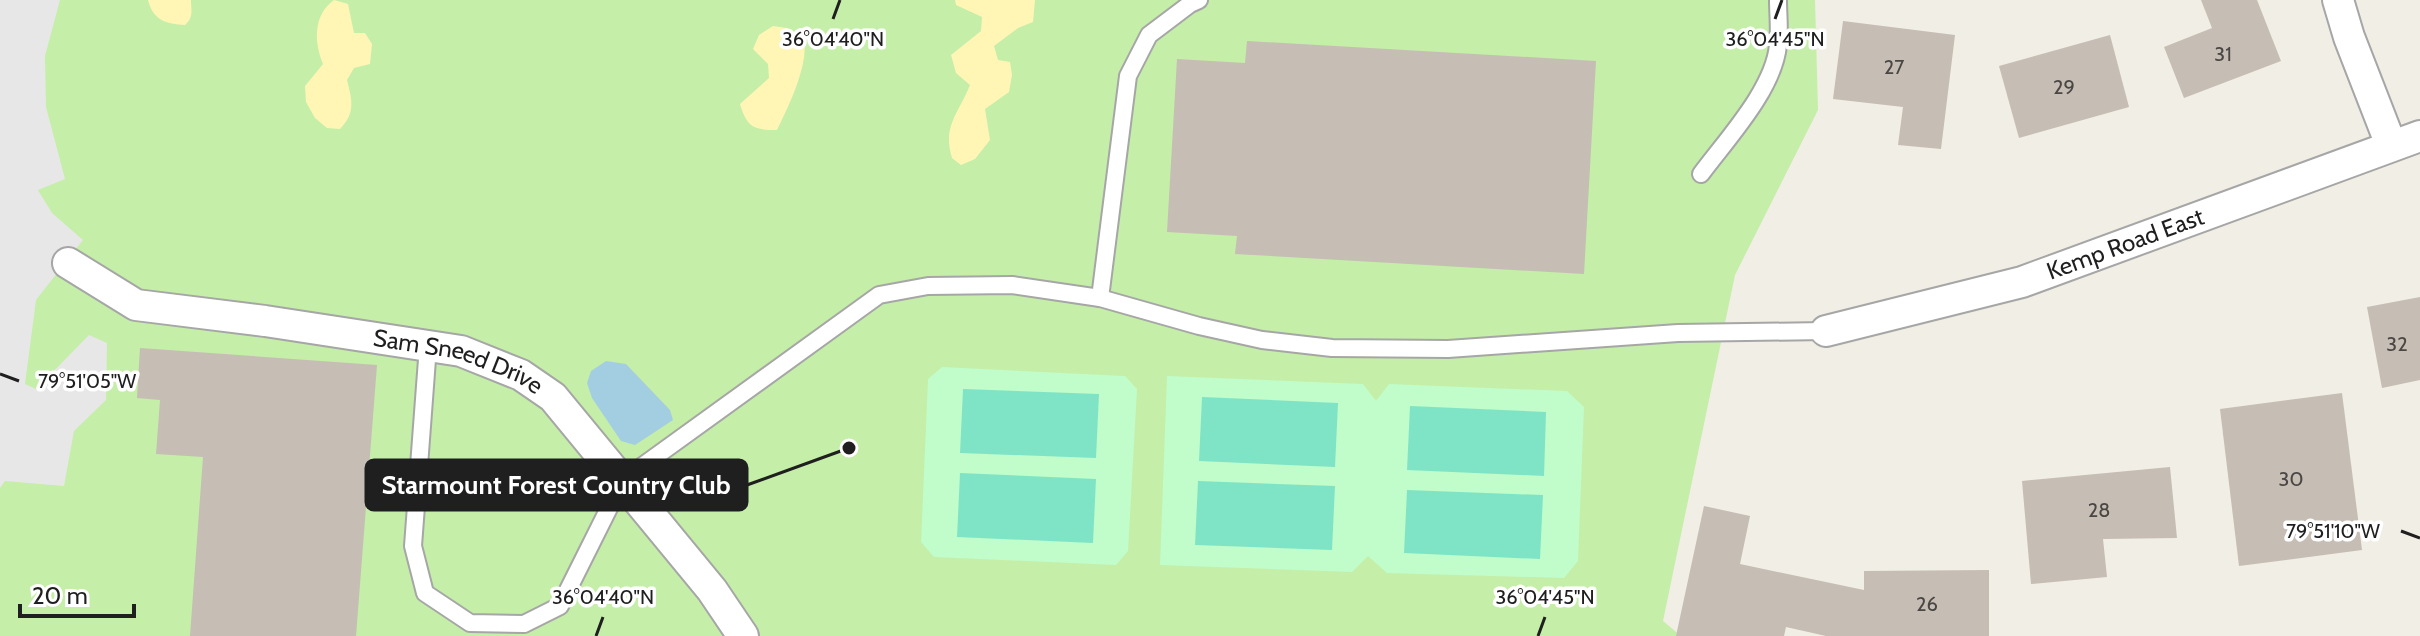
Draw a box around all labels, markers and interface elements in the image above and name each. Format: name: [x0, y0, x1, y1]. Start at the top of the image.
text: 36°04'40"N: [782, 27, 884, 51]
text: 36°04'45"N: [1725, 27, 1825, 51]
house number: 31: [2214, 42, 2232, 66]
house number: 27: [1884, 55, 1904, 79]
house number: 29: [2053, 75, 2075, 99]
street label: Kemp Road East: [2042, 202, 2208, 286]
street label: Sam Sneed Drive: [371, 323, 549, 400]
house number: 32: [2386, 332, 2408, 356]
text: 79°51'05"W: [38, 369, 136, 393]
callout: Starmount Forest Country Club: [366, 460, 747, 510]
house number: 30: [2279, 467, 2303, 491]
text: Starmount Forest Country Club: [381, 469, 731, 501]
house number: 28: [2088, 498, 2110, 522]
text: 79°51'10"W: [2286, 519, 2380, 543]
scale bar: [20, 568, 134, 618]
text: 20 m: [32, 581, 88, 610]
text: 36°04'40"N: [552, 585, 654, 609]
text: 36°04'45"N: [1495, 585, 1595, 609]
house number: 26: [1916, 592, 1938, 616]

